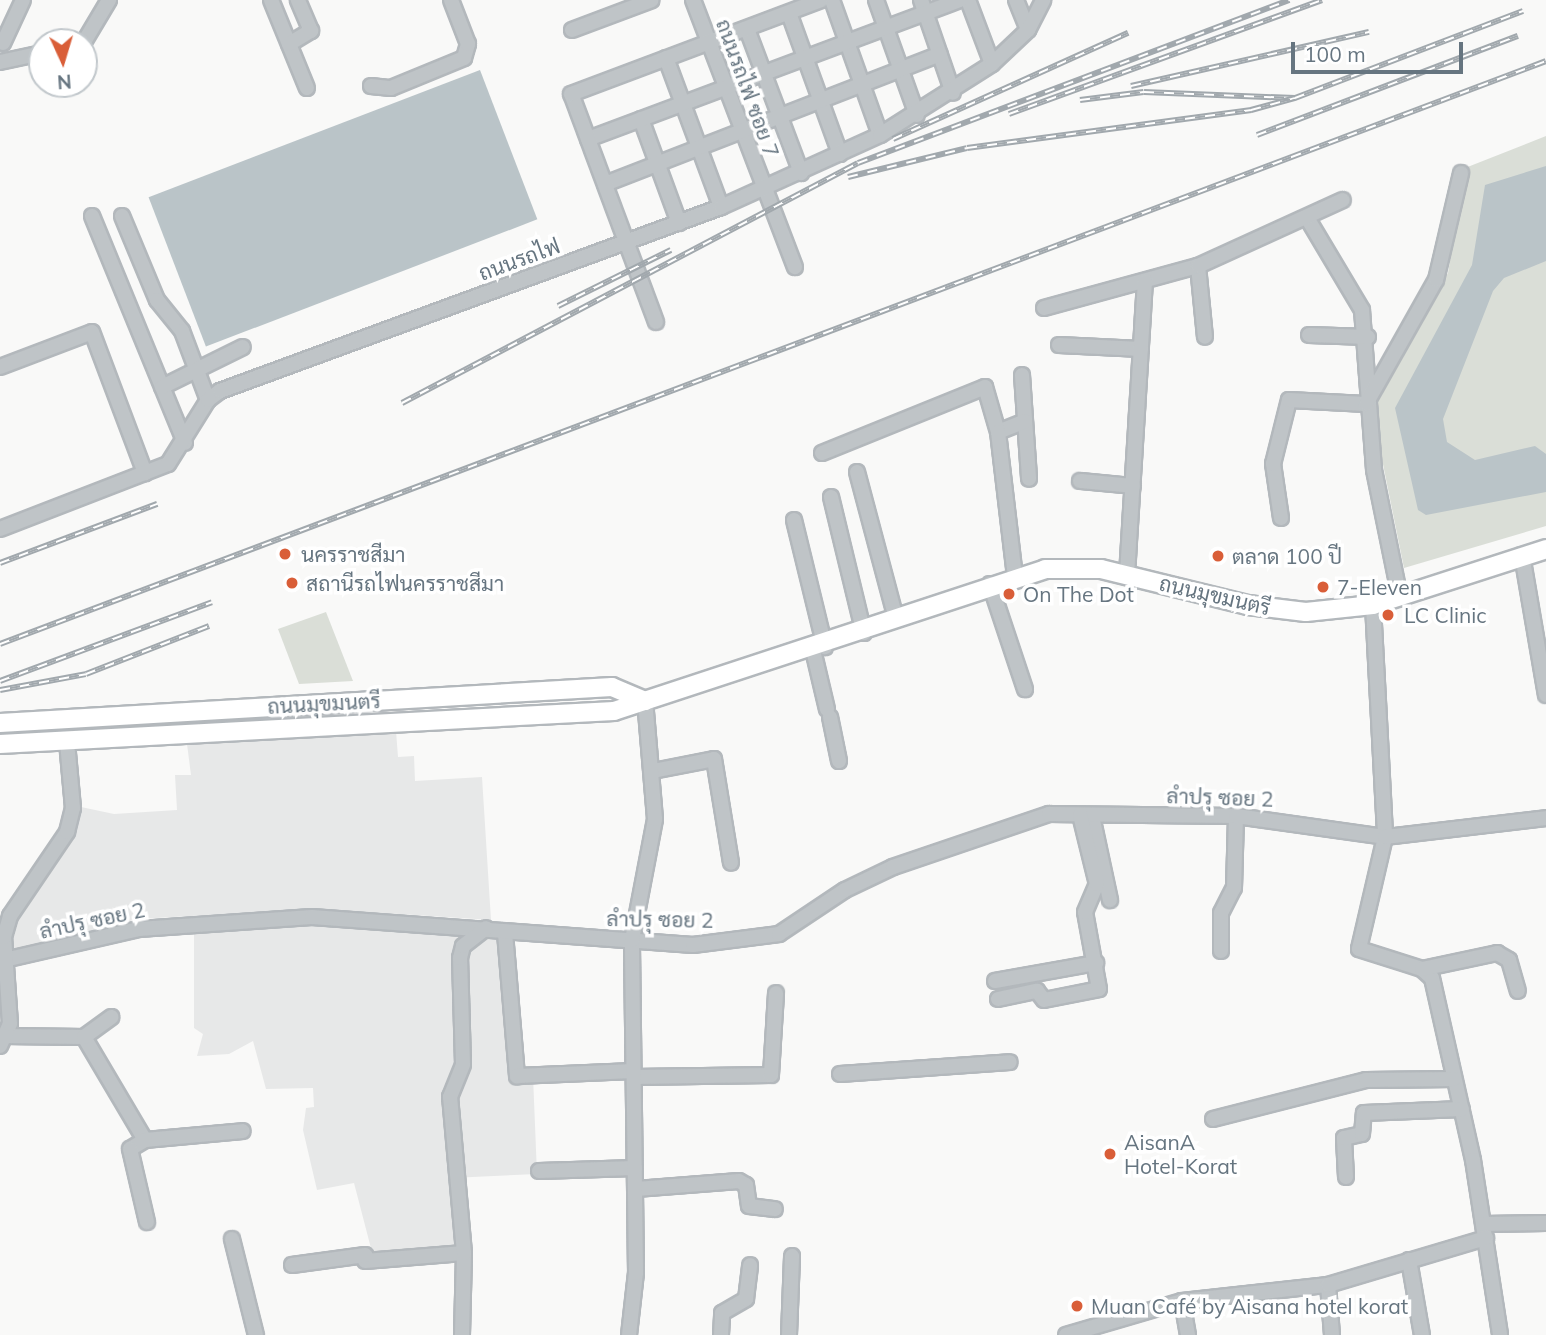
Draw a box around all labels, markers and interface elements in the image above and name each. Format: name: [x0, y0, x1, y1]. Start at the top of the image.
street label: ถนนรถไฟ ซอย 7: [711, 15, 785, 161]
north arrow: [28, 28, 98, 98]
scale bar: [1294, 28, 1466, 72]
text: 100 m: [1304, 41, 1366, 67]
text: N: [56, 69, 72, 94]
street label: ถนนรถไฟ: [475, 233, 563, 285]
place label: นครราชสีมา: [301, 541, 406, 567]
place label: ตลาด 100 ปี: [1232, 543, 1342, 569]
marker: นครราชสีมา: [275, 544, 295, 564]
marker: ตลาด 100 ปี: [1210, 548, 1226, 564]
place label: สถานีรถไฟนครราชสีมา: [306, 570, 504, 596]
street label: ถนนมุขมนตรี: [1157, 570, 1273, 620]
place label: 7-Eleven: [1337, 574, 1422, 600]
marker: สถานีรถไฟนครราชสีมา: [284, 575, 300, 591]
marker: 7-Eleven: [1315, 579, 1331, 595]
place label: On The Dot: [1023, 581, 1134, 607]
marker: On The Dot: [1001, 586, 1017, 602]
place label: LC Clinic: [1404, 602, 1487, 628]
marker: LC Clinic: [1378, 605, 1398, 625]
street label: ถนนมุขมนตรี: [267, 687, 381, 719]
street label: ลำปรุ ซอย 2: [1166, 783, 1274, 811]
street label: ลำปรุ ซอย 2: [37, 897, 147, 943]
street label: ลำปรุ ซอย 2: [606, 905, 714, 933]
place label: AisanA Hotel-Korat: [1124, 1129, 1237, 1179]
marker: AisanA Hotel-Korat: [1102, 1146, 1118, 1162]
place label: Muan Café by Aisana hotel korat: [1091, 1293, 1408, 1319]
marker: Muan Café by Aisana hotel korat: [1069, 1298, 1085, 1314]

